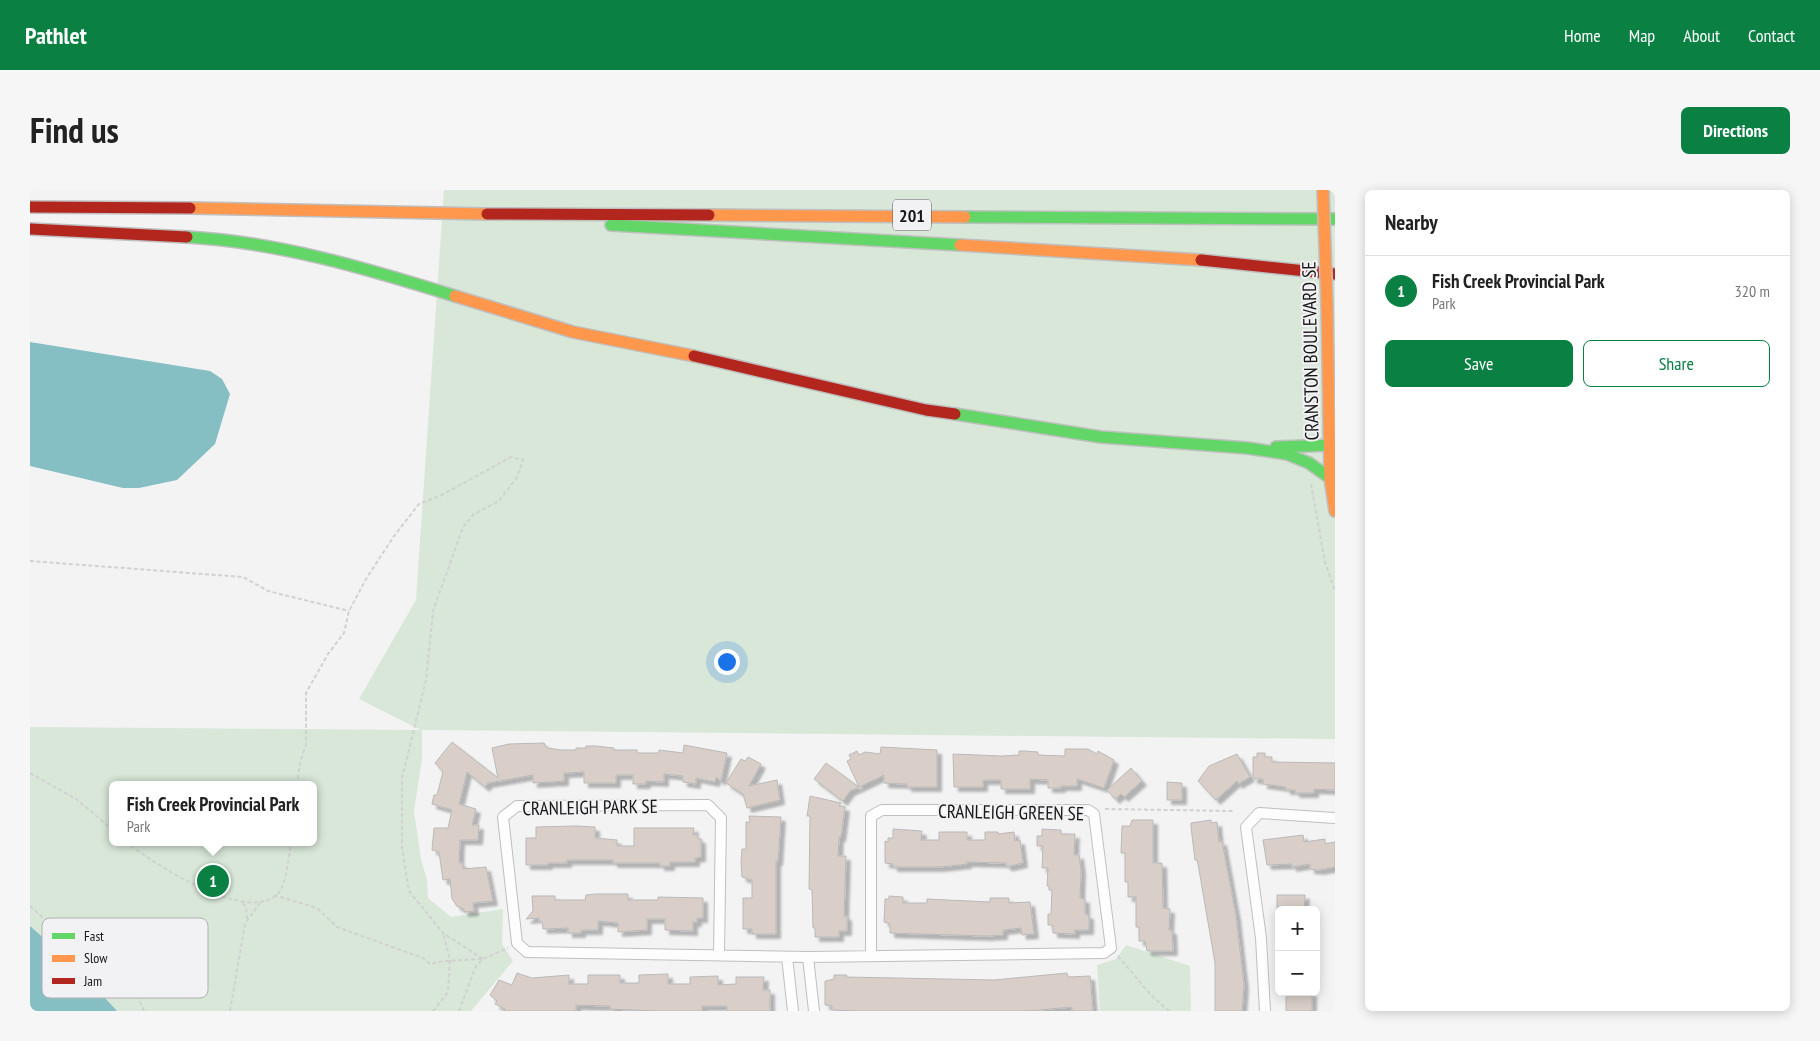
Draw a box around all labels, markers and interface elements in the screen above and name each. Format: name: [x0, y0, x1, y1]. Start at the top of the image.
text: Pathlet: [25, 20, 87, 51]
text: Home: [1564, 24, 1601, 47]
text: Map: [1629, 24, 1655, 47]
text: About: [1683, 24, 1720, 47]
text: Contact: [1748, 24, 1795, 47]
text: Find us: [30, 107, 119, 153]
button: Directions: [1681, 107, 1790, 154]
road number: 201: [893, 200, 931, 230]
text: Nearby: [1385, 209, 1438, 236]
street label: CRANSTON BOULEVARD SE: [1296, 261, 1324, 441]
text: Fish Creek Provincial Park: [1432, 269, 1605, 293]
text: 1: [1397, 281, 1405, 301]
text: 320 m: [1735, 281, 1770, 301]
text: Park: [1432, 293, 1456, 313]
button: Save: [1385, 340, 1573, 387]
button: Share: [1583, 340, 1770, 387]
your location: [714, 649, 740, 675]
popup: [109, 781, 317, 846]
text: Fish Creek Provincial Park: [127, 792, 299, 816]
street label: CRANLEIGH PARK SE: [522, 794, 658, 820]
street label: CRANLEIGH GREEN SE: [938, 799, 1084, 825]
text: Park: [127, 816, 150, 836]
pin: 1: [197, 862, 229, 900]
map controls: [1275, 906, 1320, 996]
button: +: [1275, 906, 1320, 951]
legend: [42, 918, 208, 998]
text: Fast: [84, 927, 104, 945]
text: Slow: [84, 949, 108, 967]
button: −: [1275, 951, 1320, 996]
text: Jam: [83, 972, 102, 990]

